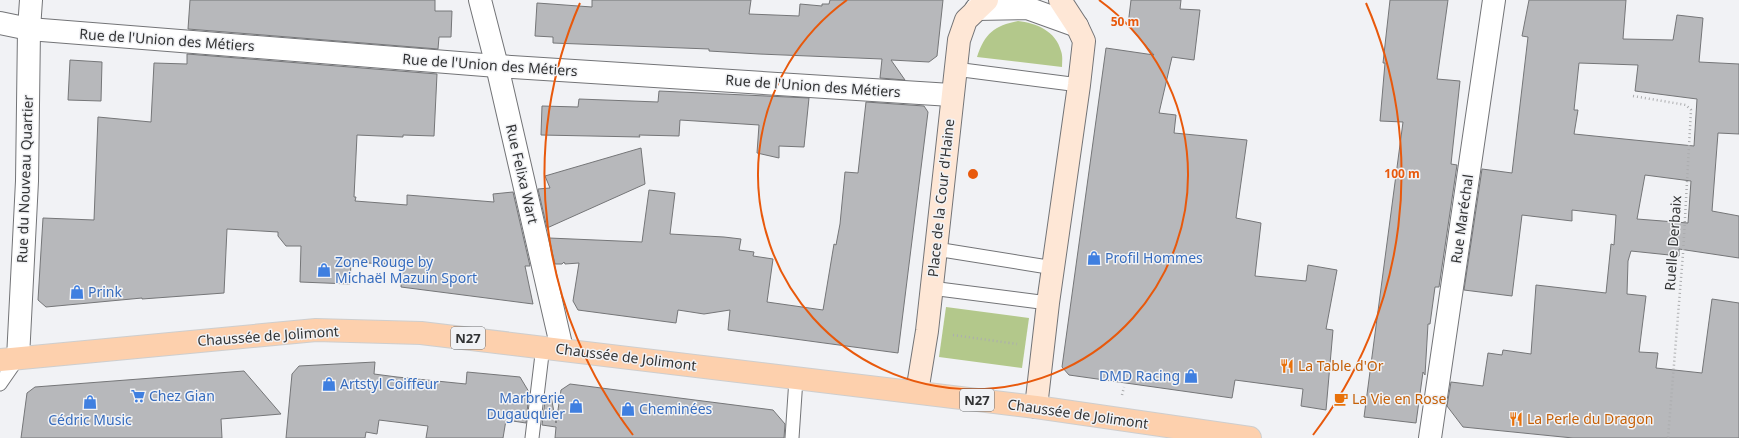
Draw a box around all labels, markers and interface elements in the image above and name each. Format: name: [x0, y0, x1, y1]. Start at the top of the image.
text: 50 m: [1111, 13, 1139, 30]
street label: Rue de l'Union des Métiers: [79, 24, 256, 55]
street label: Rue de l'Union des Métiers: [402, 49, 579, 80]
street label: Rue de l'Union des Métiers: [725, 70, 902, 101]
street label: Rue du Nouveau Quartier: [12, 94, 37, 263]
street label: Place de la Cour d'Haine: [923, 118, 958, 278]
street label: Rue Felixa Wart: [502, 122, 543, 226]
text: 100 m: [1384, 165, 1420, 182]
centre of rings: [966, 167, 980, 181]
street label: Rue Maréchal: [1446, 173, 1477, 265]
street label: Ruelle Derbaix: [1660, 194, 1685, 291]
place label: Profil Hommes: [1105, 248, 1203, 267]
shop icon: Profil Hommes: [1086, 250, 1102, 266]
place label: Zone Rouge by Michaël Mazuin Sport: [335, 252, 477, 287]
shop icon: Zone Rouge by Michaël Mazuin Sport: [316, 262, 332, 278]
place label: Prink: [88, 282, 123, 301]
shop icon: Prink: [69, 284, 85, 300]
street label: Chaussée de Jolimont: [197, 321, 339, 350]
road number: N27: [451, 327, 485, 349]
street label: Chaussée de Jolimont: [555, 338, 698, 375]
place label: La Table d'Or: [1298, 356, 1384, 375]
restaurant icon: La Table d'Or: [1279, 358, 1295, 374]
place label: DMD Racing: [1099, 366, 1180, 385]
shop icon: DMD Racing: [1183, 368, 1199, 384]
place label: Artstyl Coiffeur: [340, 374, 439, 393]
shop icon: Artstyl Coiffeur: [321, 376, 337, 392]
place label: Chez Gian: [149, 386, 215, 405]
supermarket icon: Chez Gian: [130, 388, 146, 404]
place label: Marbrerie Dugauquier: [486, 388, 565, 423]
road number: N27: [960, 389, 994, 411]
place label: La Vie en Rose: [1352, 389, 1446, 408]
cafe icon: La Vie en Rose: [1333, 391, 1349, 407]
shop icon: Cédric Music: [82, 394, 98, 410]
street label: Chaussée de Jolimont: [1007, 394, 1150, 433]
shop icon: Marbrerie Dugauquier: [568, 398, 584, 414]
place label: Cheminées: [639, 399, 713, 418]
shop icon: Cheminées: [620, 401, 636, 417]
place label: La Perle du Dragon: [1527, 409, 1653, 428]
place label: Cédric Music: [48, 410, 132, 429]
restaurant icon: La Perle du Dragon: [1508, 411, 1524, 427]

